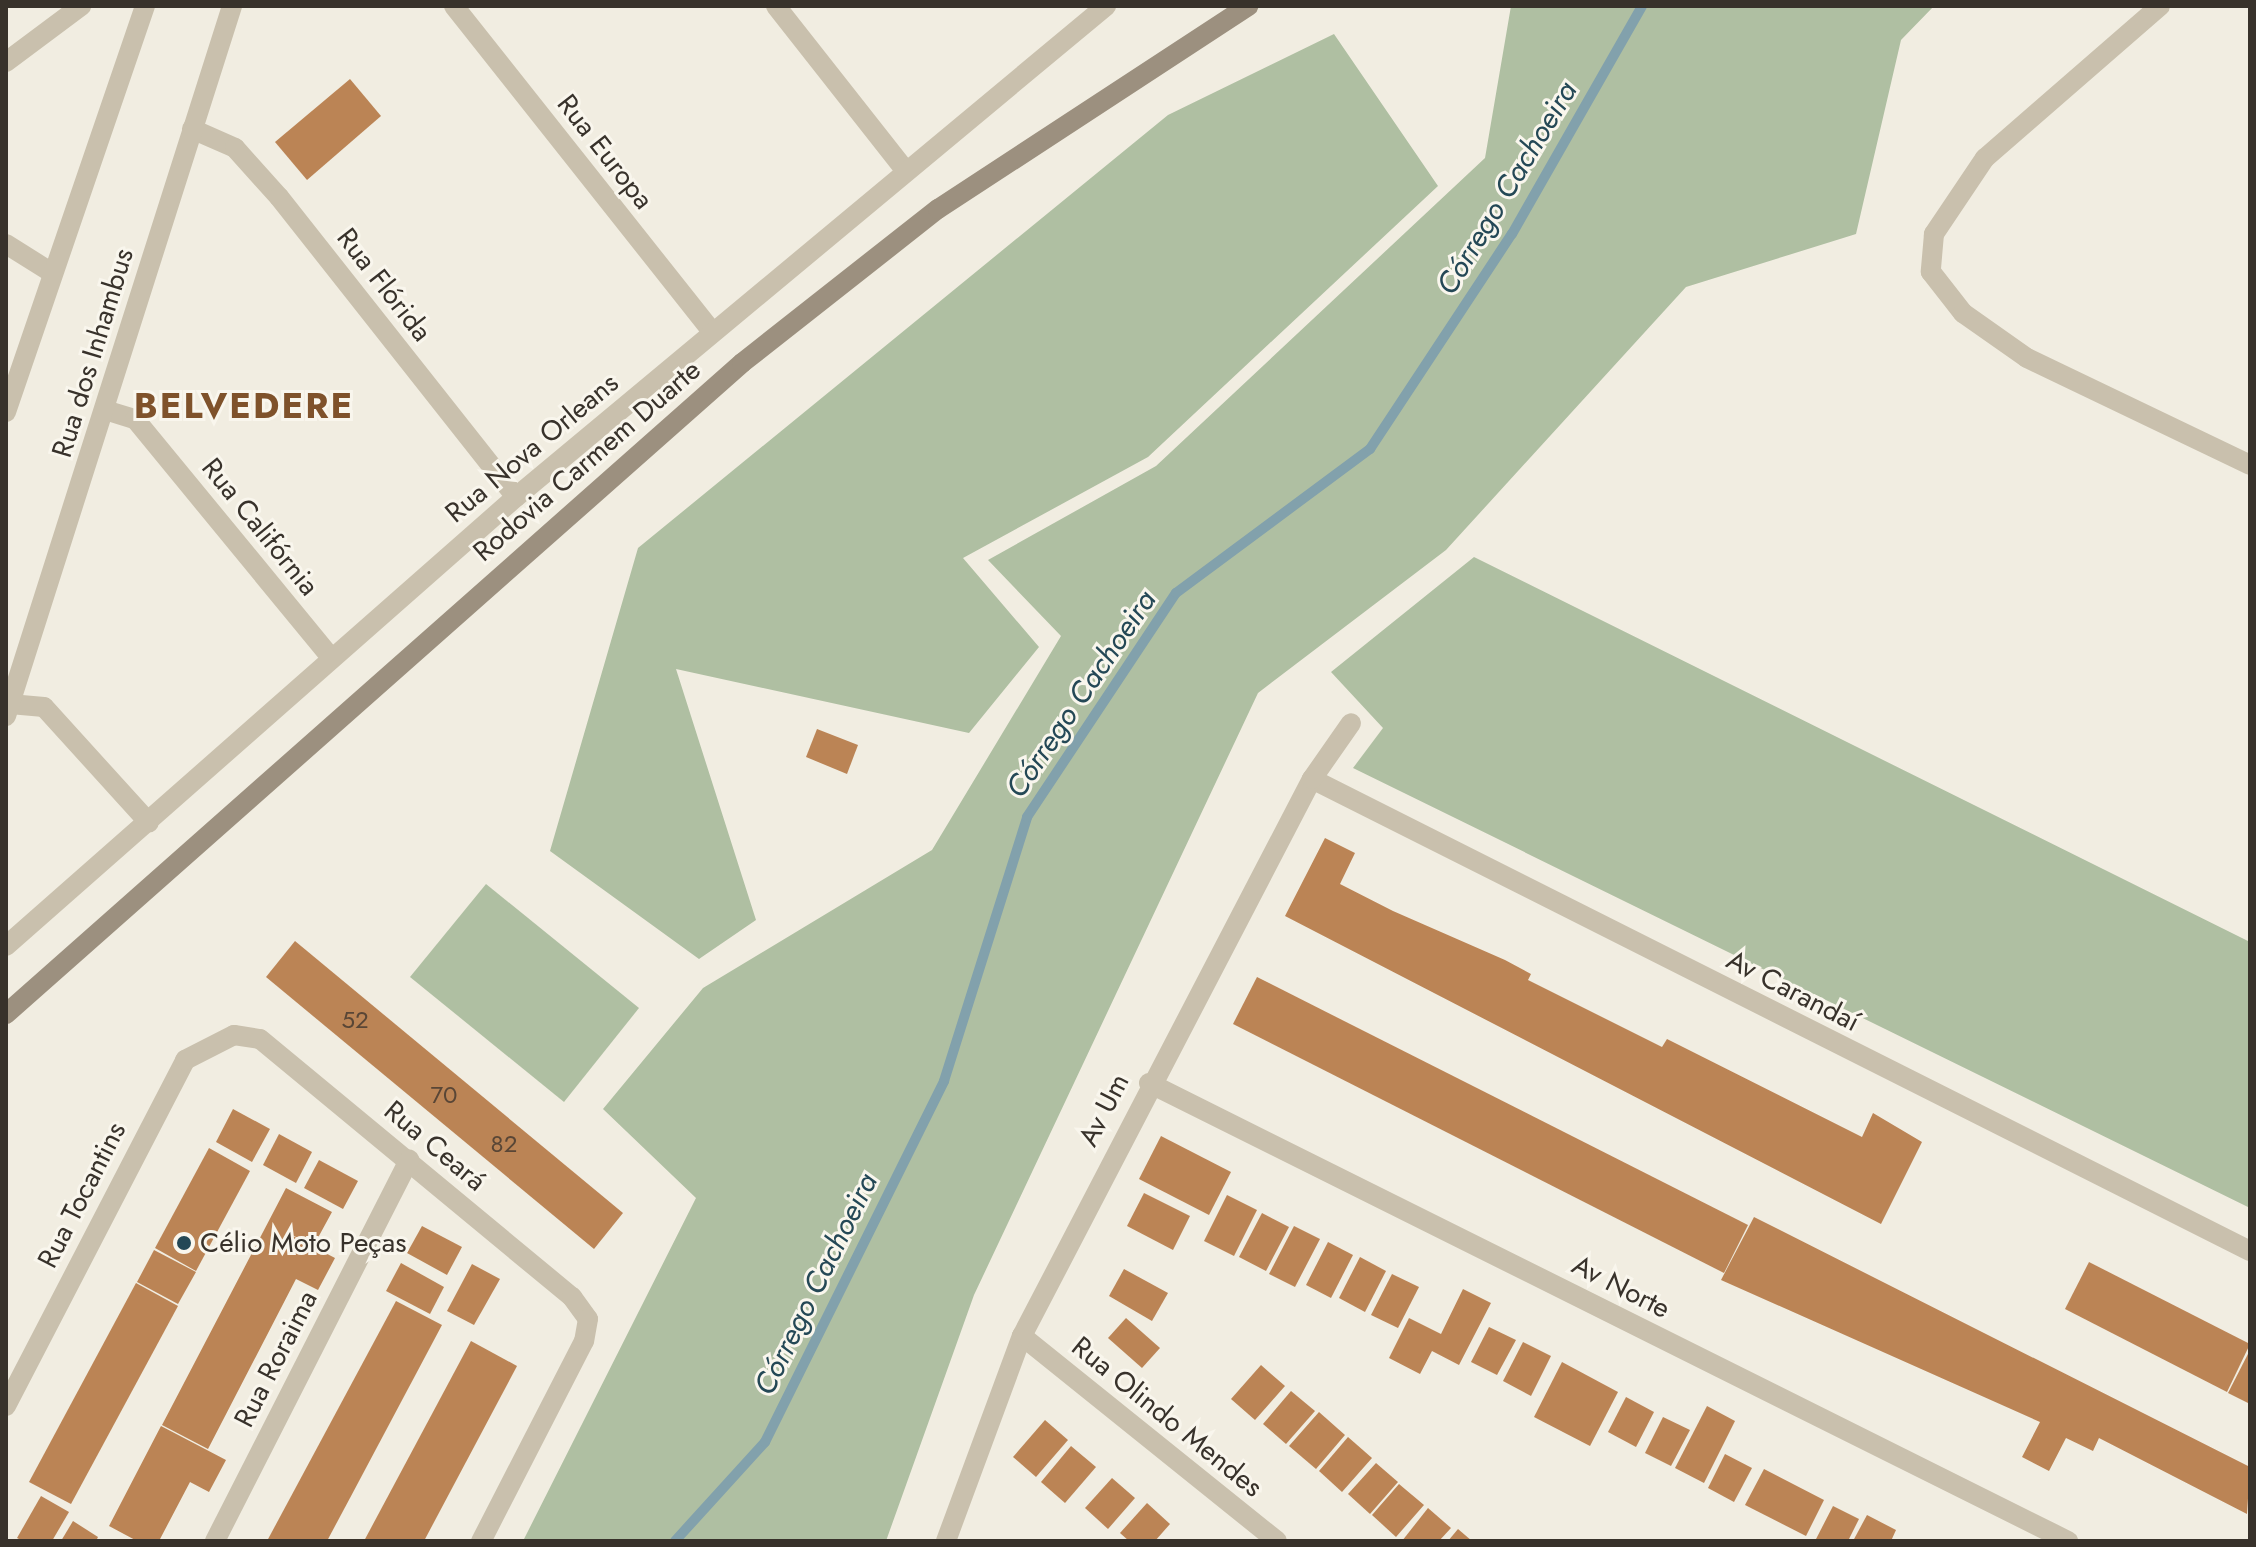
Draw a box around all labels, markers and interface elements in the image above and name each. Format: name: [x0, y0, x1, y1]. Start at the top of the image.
water label: Córrego Cachoeira: [1429, 75, 1585, 301]
street label: Rua Europa: [550, 88, 660, 216]
street label: Rua Flórida: [329, 222, 439, 348]
street label: Rua dos Inhambus: [45, 244, 141, 462]
street label: Rodovia Carmem Duarte: [467, 353, 707, 569]
street label: Rua Nova Orleans: [439, 366, 625, 530]
district label: BELVEDERE: [134, 384, 354, 428]
street label: Rua Califórnia: [194, 452, 326, 602]
water label: Córrego Cachoeira: [998, 583, 1164, 805]
street label: Av Carandaí: [1721, 943, 1865, 1039]
house number: 52: [341, 1006, 369, 1034]
street label: Av Um: [1072, 1068, 1136, 1152]
house number: 70: [431, 1081, 457, 1109]
street label: Rua Ceará: [377, 1094, 493, 1198]
street label: Rua Tocantins: [31, 1116, 133, 1274]
house number: 82: [491, 1130, 517, 1158]
water label: Córrego Cachoeira: [747, 1167, 885, 1401]
place label: Célio Moto Peças: [200, 1226, 406, 1260]
marker: Célio Moto Peças: [175, 1234, 193, 1252]
street label: Av Norte: [1566, 1248, 1676, 1326]
street label: Rua Roraima: [227, 1285, 325, 1433]
street label: Rua Olindo Mendes: [1065, 1330, 1269, 1504]

